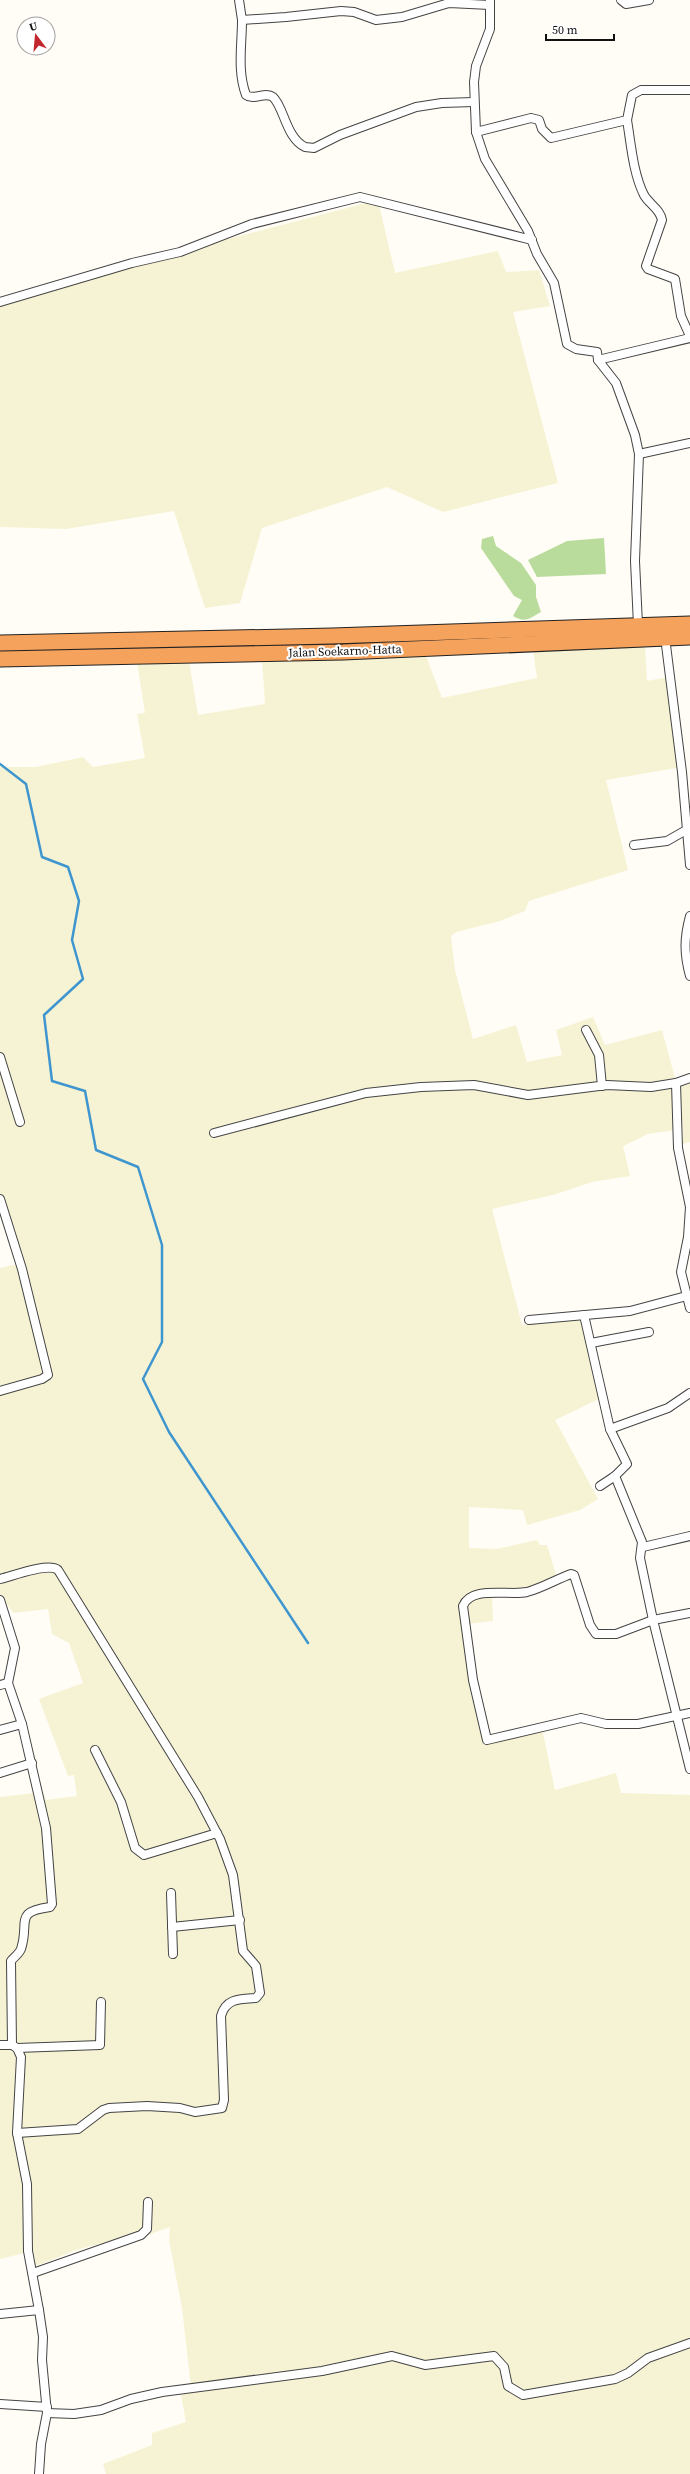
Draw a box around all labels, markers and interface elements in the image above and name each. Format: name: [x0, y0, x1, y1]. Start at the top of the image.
north arrow: [16, 16, 56, 56]
scale bar: [546, 16, 614, 42]
text: U: [27, 19, 39, 35]
text: 50 m: [552, 22, 578, 38]
street label: Jalan Soekarno-Hatta: [287, 641, 403, 661]

